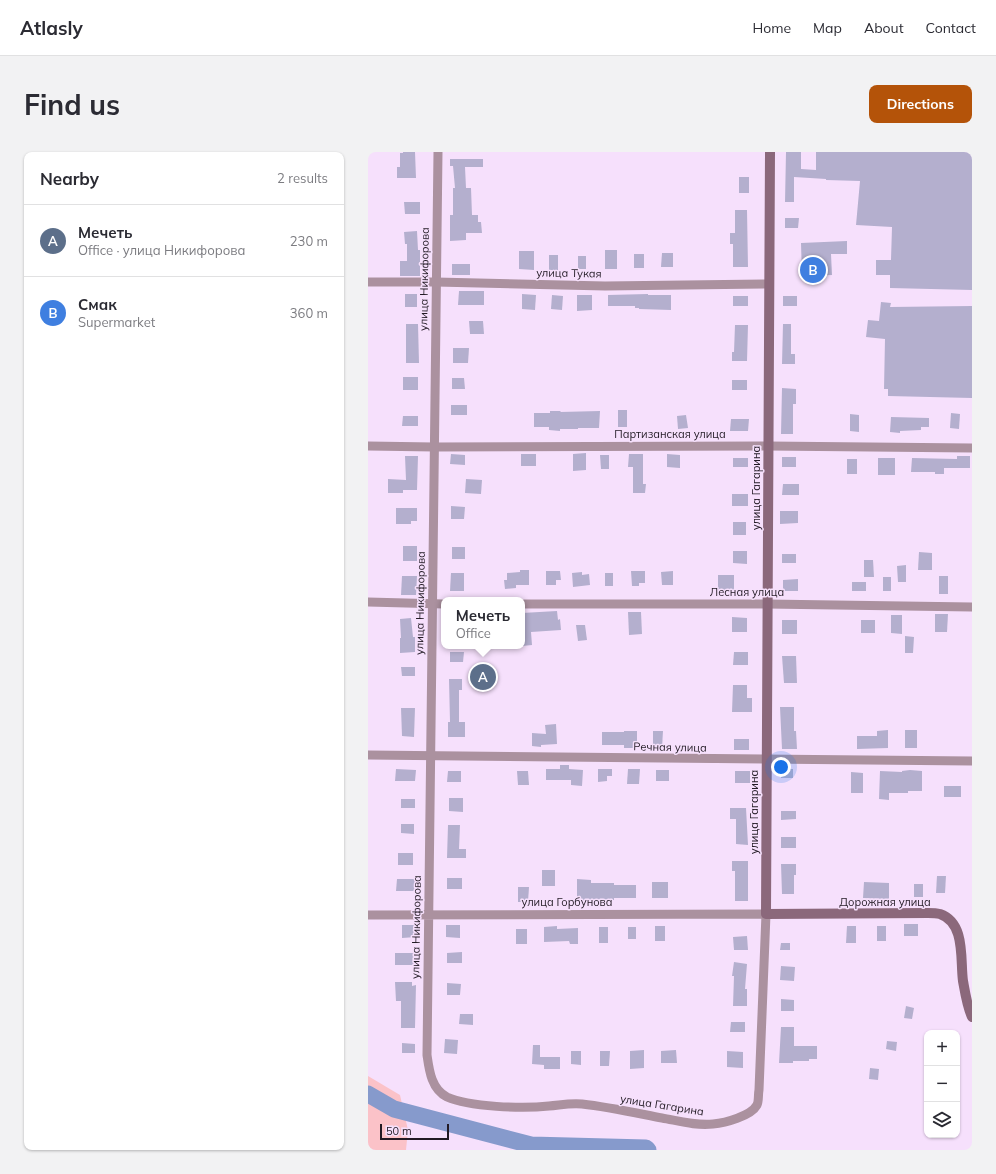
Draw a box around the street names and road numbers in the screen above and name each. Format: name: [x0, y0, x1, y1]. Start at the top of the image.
street label: улица Никифорова: [416, 227, 432, 331]
street label: улица Тукая: [536, 265, 602, 281]
street label: Партизанская улица: [614, 427, 726, 441]
street label: улица Гагарина: [749, 446, 763, 530]
street label: улица Никифорова: [412, 551, 428, 655]
street label: Лесная улица: [710, 585, 784, 599]
street label: Речная улица: [633, 739, 707, 755]
street label: улица Гагарина: [747, 770, 761, 854]
street label: улица Никифорова: [408, 875, 424, 979]
street label: улица Горбунова: [522, 895, 612, 909]
street label: Дорожная улица: [839, 895, 931, 909]
street label: улица Гагарина: [619, 1091, 705, 1119]

